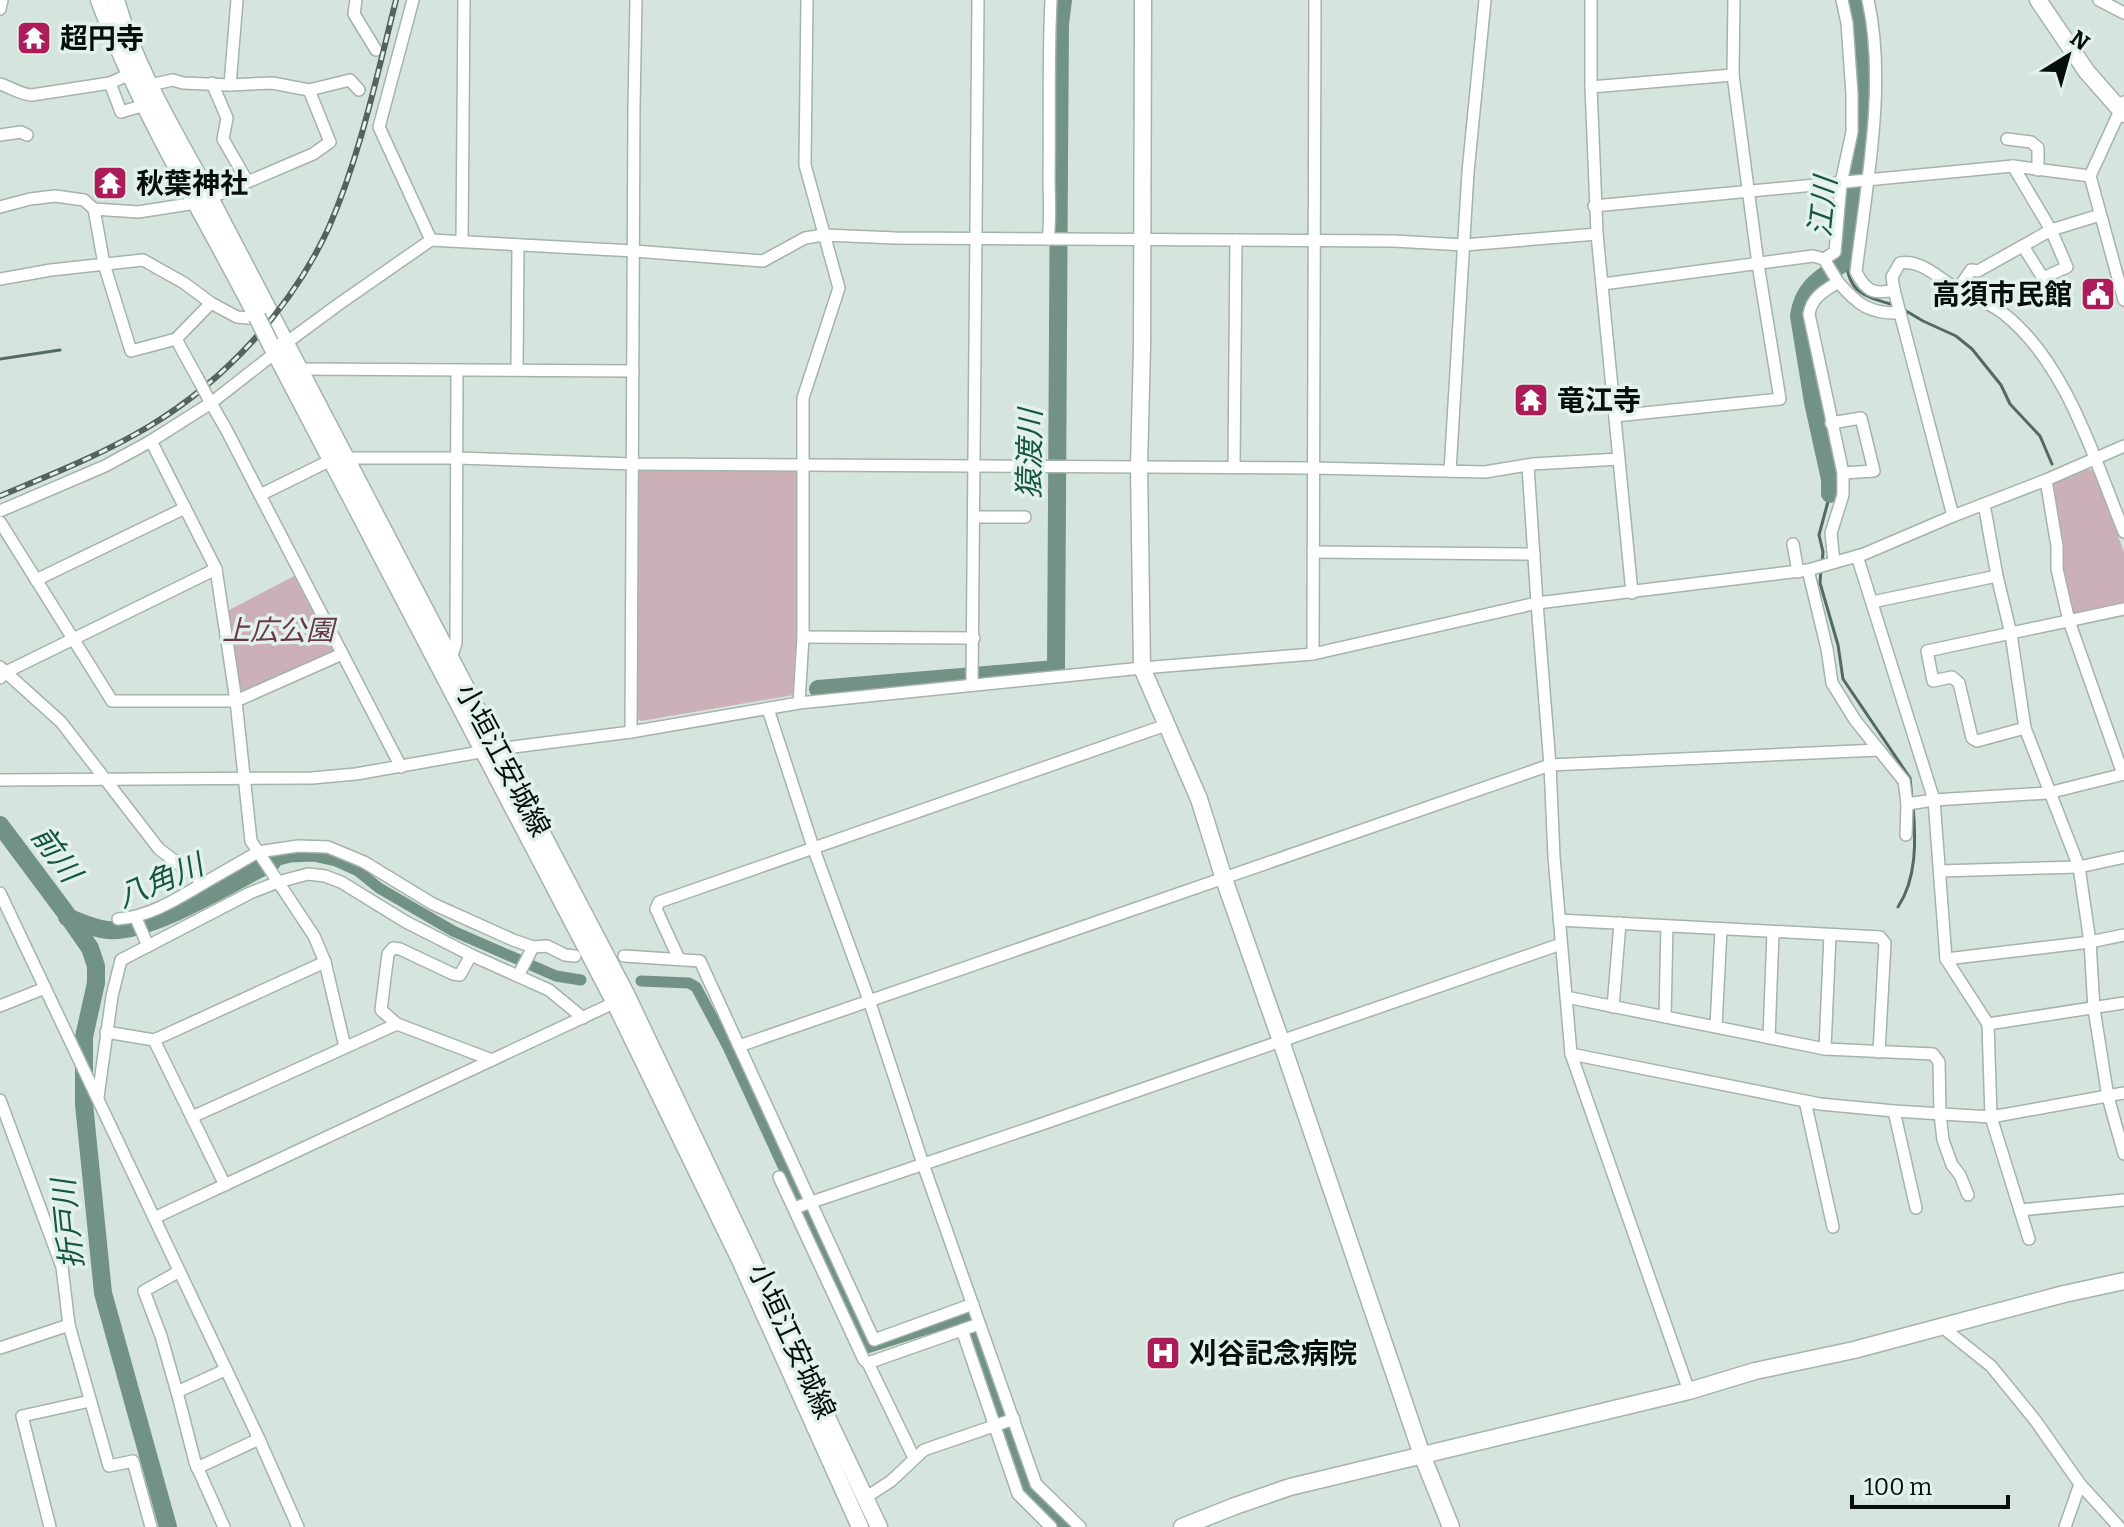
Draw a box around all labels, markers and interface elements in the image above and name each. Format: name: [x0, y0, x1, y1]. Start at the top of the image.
north arrow: [2028, 16, 2108, 96]
temple icon: 超円寺: [15, 19, 53, 57]
place label: 超円寺: [60, 22, 144, 55]
text: N: [2065, 25, 2095, 56]
temple icon: 秋葉神社: [91, 164, 129, 202]
place label: 秋葉神社: [136, 167, 248, 200]
water label: 江川: [1802, 172, 1844, 239]
public building icon: 高須市民館: [2079, 275, 2117, 313]
place label: 高須市民館: [1932, 278, 2072, 311]
temple icon: 竜江寺: [1512, 381, 1550, 419]
place label: 竜江寺: [1557, 384, 1641, 417]
water label: 猿渡川: [1011, 406, 1049, 499]
park label: 上広公園: [222, 614, 338, 647]
street label: 小垣江安城線: [449, 678, 557, 842]
water label: 前川: [24, 819, 90, 891]
water label: 八角川: [112, 846, 211, 915]
water label: 折戸川: [45, 1174, 91, 1271]
street label: 小垣江安城線: [742, 1258, 842, 1424]
hospital icon: 刈谷記念病院: [1144, 1334, 1182, 1372]
place label: 刈谷記念病院: [1189, 1337, 1357, 1370]
scale bar: [1852, 1459, 2008, 1509]
text: 100 m: [1864, 1473, 1932, 1501]

